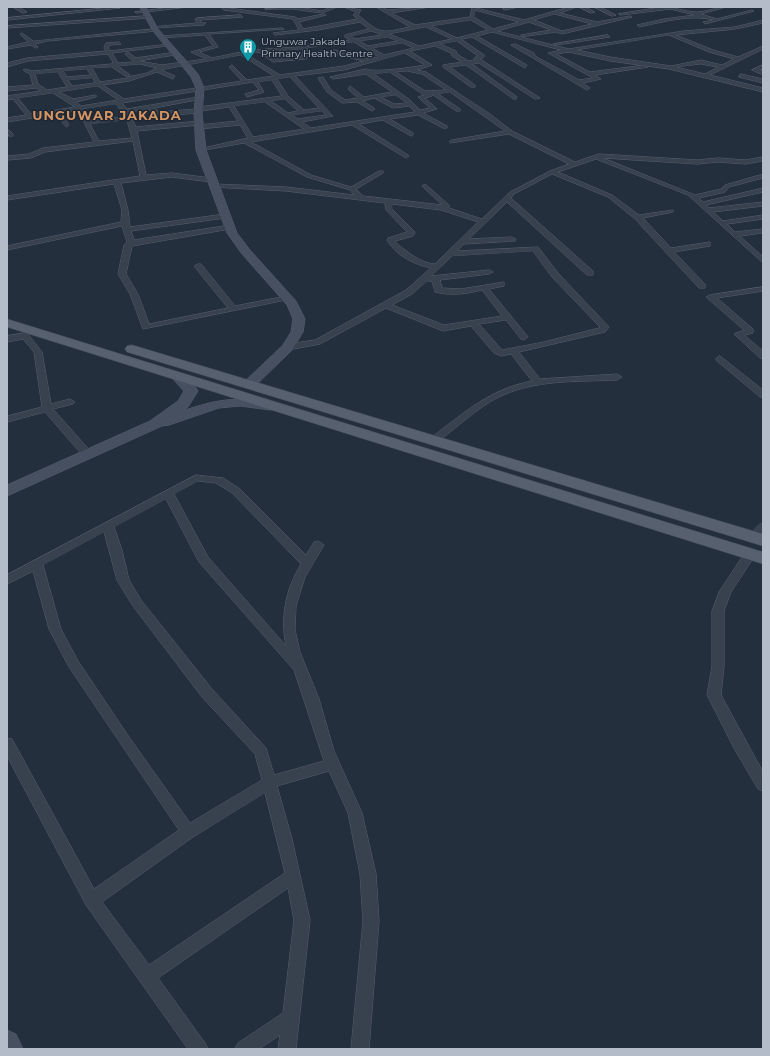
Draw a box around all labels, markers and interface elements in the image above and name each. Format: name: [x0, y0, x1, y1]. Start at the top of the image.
place label: Unguwar Jakada Primary Health Centre: [261, 35, 373, 60]
building icon: Unguwar Jakada Primary Health Centre: [238, 37, 258, 62]
district label: UNGUWAR JAKADA: [32, 107, 182, 123]

